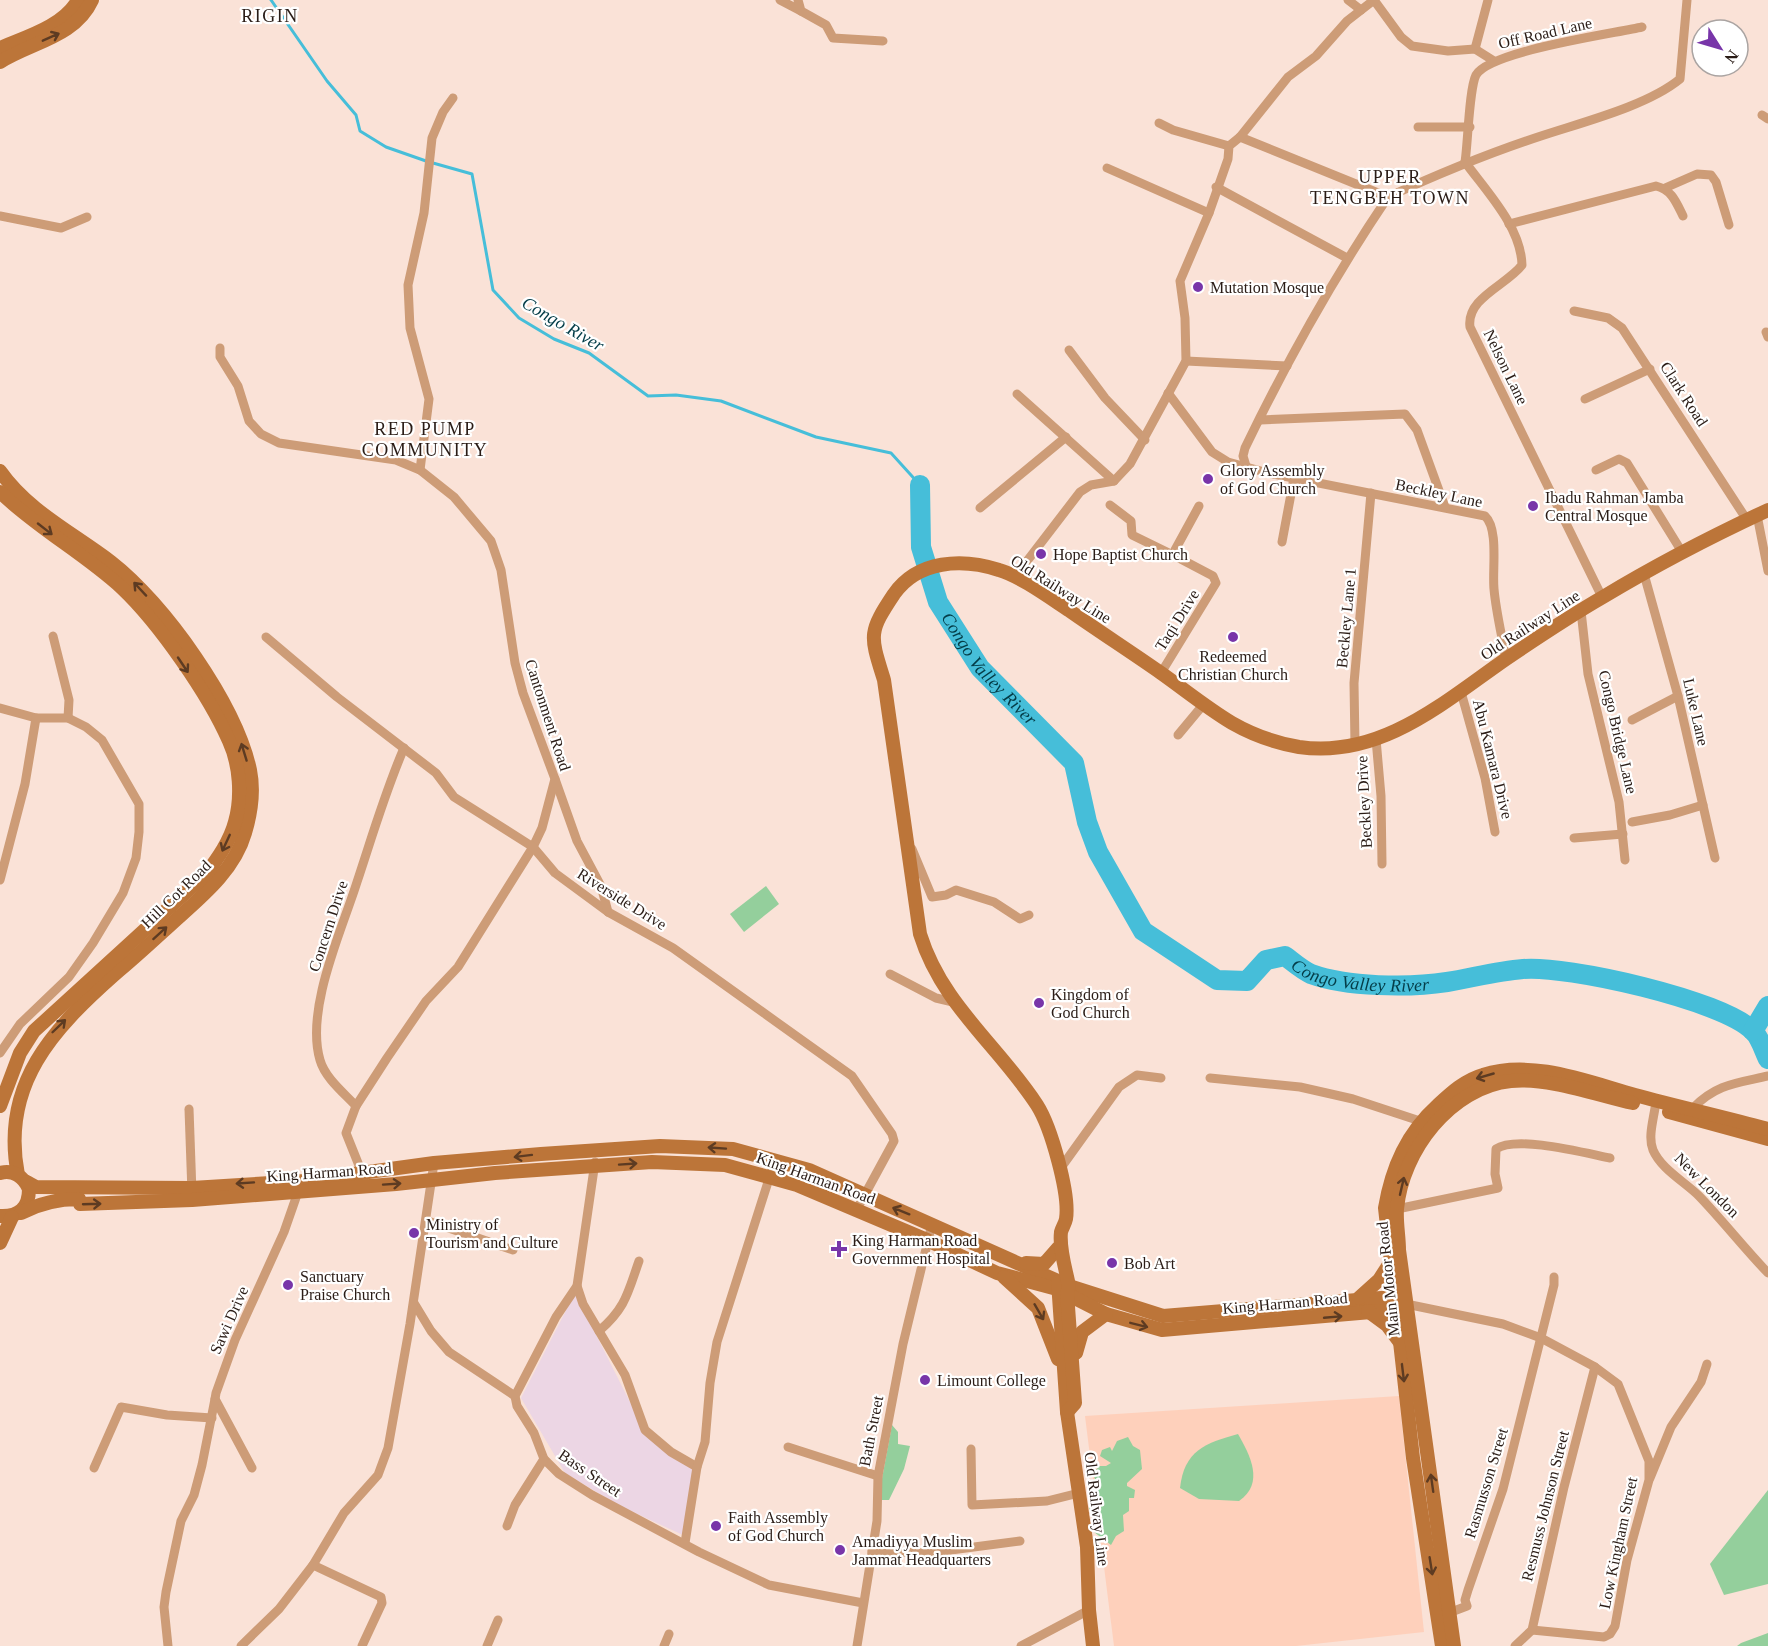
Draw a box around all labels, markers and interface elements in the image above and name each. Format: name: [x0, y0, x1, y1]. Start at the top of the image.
district label: RIGIN: [241, 6, 299, 26]
street label: Off Road Lane: [1496, 14, 1594, 52]
north arrow: [1690, 18, 1750, 78]
one-way arrow: [42, 31, 60, 43]
text: N: [1721, 47, 1742, 67]
district label: UPPER TENGBEH TOWN: [1310, 167, 1470, 208]
place label: Mutation Mosque: [1210, 279, 1324, 297]
marker: Mutation Mosque: [1191, 280, 1205, 294]
water label: Congo River: [518, 292, 608, 356]
street label: Nelson Lane: [1481, 327, 1531, 407]
street label: Clark Road: [1657, 359, 1711, 429]
district label: RED PUMP COMMUNITY: [362, 419, 488, 460]
place label: Glory Assembly of God Church: [1220, 462, 1324, 497]
marker: Glory Assembly of God Church: [1201, 472, 1215, 486]
street label: Beckley Lane: [1394, 475, 1484, 511]
place label: Ibadu Rahman Jamba Central Mosque: [1545, 489, 1684, 525]
marker: Ibadu Rahman Jamba Central Mosque: [1526, 499, 1540, 513]
one-way arrow: [36, 523, 52, 536]
place label: Hope Baptist Church: [1053, 546, 1188, 564]
marker: Hope Baptist Church: [1034, 547, 1048, 561]
street label: Old Railway Line: [1007, 551, 1114, 627]
street label: Beckley Lane 1: [1333, 567, 1360, 669]
one-way arrow: [133, 582, 147, 597]
street label: Taqi Drive: [1152, 586, 1203, 654]
street label: Old Railway Line: [1477, 587, 1583, 664]
water label: Congo Valley River: [937, 609, 1041, 730]
marker: Redeemed Christian Church: [1226, 630, 1240, 644]
place label: Redeemed Christian Church: [1178, 648, 1288, 683]
one-way arrow: [177, 656, 189, 672]
street label: Cantonment Road: [522, 657, 574, 773]
street label: Congo Bridge Lane: [1595, 669, 1640, 796]
street label: Luke Lane: [1680, 677, 1712, 747]
street label: Abu Kamara Drive: [1470, 697, 1516, 821]
one-way arrow: [238, 743, 249, 762]
street label: Beckley Drive: [1353, 755, 1376, 849]
one-way arrow: [220, 834, 231, 852]
street label: Hill Cot Road: [138, 857, 214, 931]
street label: Riverside Drive: [574, 865, 670, 933]
street label: Concern Drive: [305, 878, 351, 974]
one-way arrow: [153, 926, 168, 940]
water label: Congo Valley River: [1287, 955, 1431, 996]
place label: Kingdom of God Church: [1051, 986, 1130, 1021]
marker: Kingdom of God Church: [1032, 996, 1046, 1010]
one-way arrow: [51, 1019, 66, 1033]
one-way arrow: [1476, 1071, 1495, 1082]
one-way arrow: [708, 1142, 728, 1153]
street label: King Harman Road: [754, 1149, 878, 1208]
street label: New London: [1671, 1149, 1743, 1221]
one-way arrow: [513, 1151, 533, 1162]
one-way arrow: [617, 1158, 637, 1169]
street label: King Harman Road: [266, 1159, 392, 1186]
one-way arrow: [1397, 1177, 1409, 1196]
one-way arrow: [236, 1178, 256, 1189]
one-way arrow: [381, 1178, 401, 1189]
one-way arrow: [82, 1198, 102, 1209]
one-way arrow: [892, 1205, 910, 1216]
place label: Ministry of Tourism and Culture: [426, 1216, 558, 1251]
street label: Main Motor Road: [1374, 1221, 1402, 1337]
marker: Ministry of Tourism and Culture: [407, 1226, 421, 1240]
place label: King Harman Road Government Hospital: [852, 1232, 991, 1268]
marker: King Harman Road Government Hospital: [830, 1240, 848, 1258]
place label: Bob Art: [1124, 1255, 1176, 1272]
marker: Bob Art: [1105, 1256, 1119, 1270]
place label: Sanctuary Praise Church: [300, 1268, 390, 1303]
marker: Sanctuary Praise Church: [281, 1278, 295, 1292]
street label: Sawi Drive: [207, 1283, 251, 1357]
street label: King Harman Road: [1222, 1289, 1348, 1318]
one-way arrow: [1033, 1303, 1045, 1320]
one-way arrow: [1322, 1311, 1342, 1322]
one-way arrow: [1129, 1319, 1148, 1331]
one-way arrow: [1398, 1363, 1409, 1383]
place label: Limount College: [937, 1372, 1046, 1390]
marker: Limount College: [918, 1373, 932, 1387]
street label: Bath Street: [856, 1394, 886, 1468]
street label: Rasmusson Street: [1461, 1425, 1511, 1540]
street label: Resmuss Johnson Street: [1518, 1428, 1572, 1583]
street label: Bass Street: [556, 1446, 625, 1500]
street label: Old Railway Line: [1081, 1451, 1112, 1567]
one-way arrow: [1427, 1474, 1438, 1494]
street label: Low Kingham Street: [1596, 1475, 1641, 1611]
place label: Faith Assembly of God Church: [728, 1509, 828, 1544]
marker: Faith Assembly of God Church: [709, 1519, 723, 1533]
place label: Amadiyya Muslim Jammat Headquarters: [852, 1533, 991, 1569]
marker: Amadiyya Muslim Jammat Headquarters: [833, 1543, 847, 1557]
one-way arrow: [1425, 1556, 1436, 1576]

